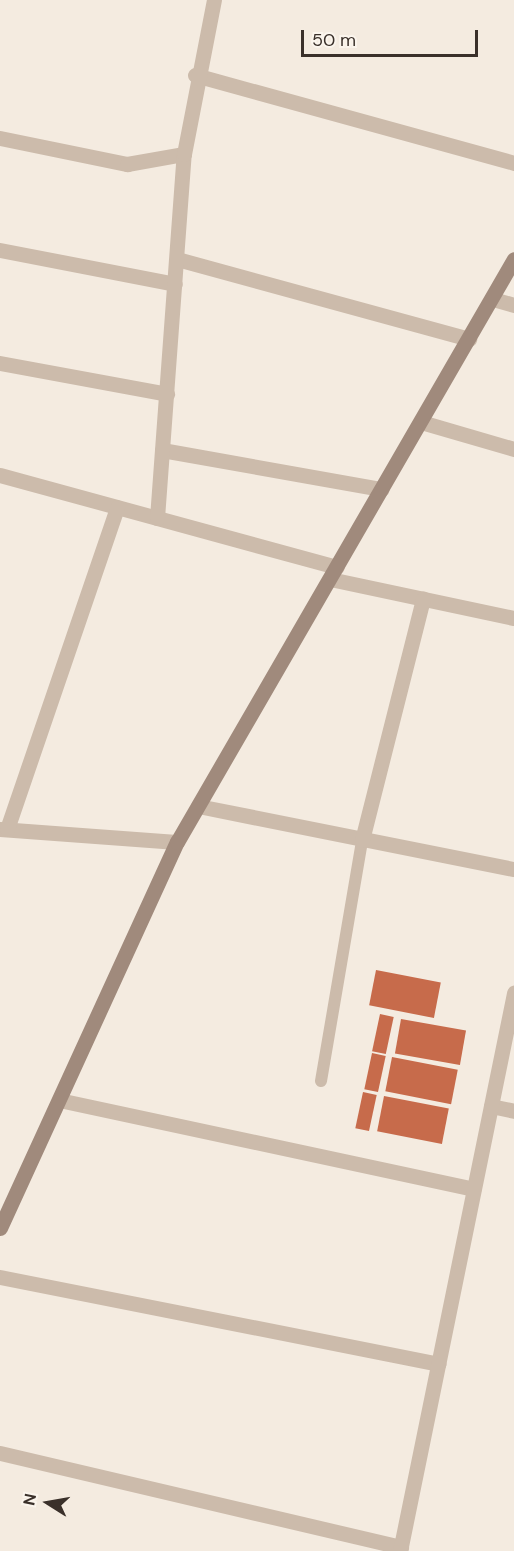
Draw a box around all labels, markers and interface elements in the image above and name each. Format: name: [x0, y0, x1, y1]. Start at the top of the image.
scale bar: [304, 18, 481, 56]
text: 50 m: [312, 28, 356, 52]
north arrow: [18, 1473, 78, 1533]
text: N: [18, 1492, 41, 1507]

